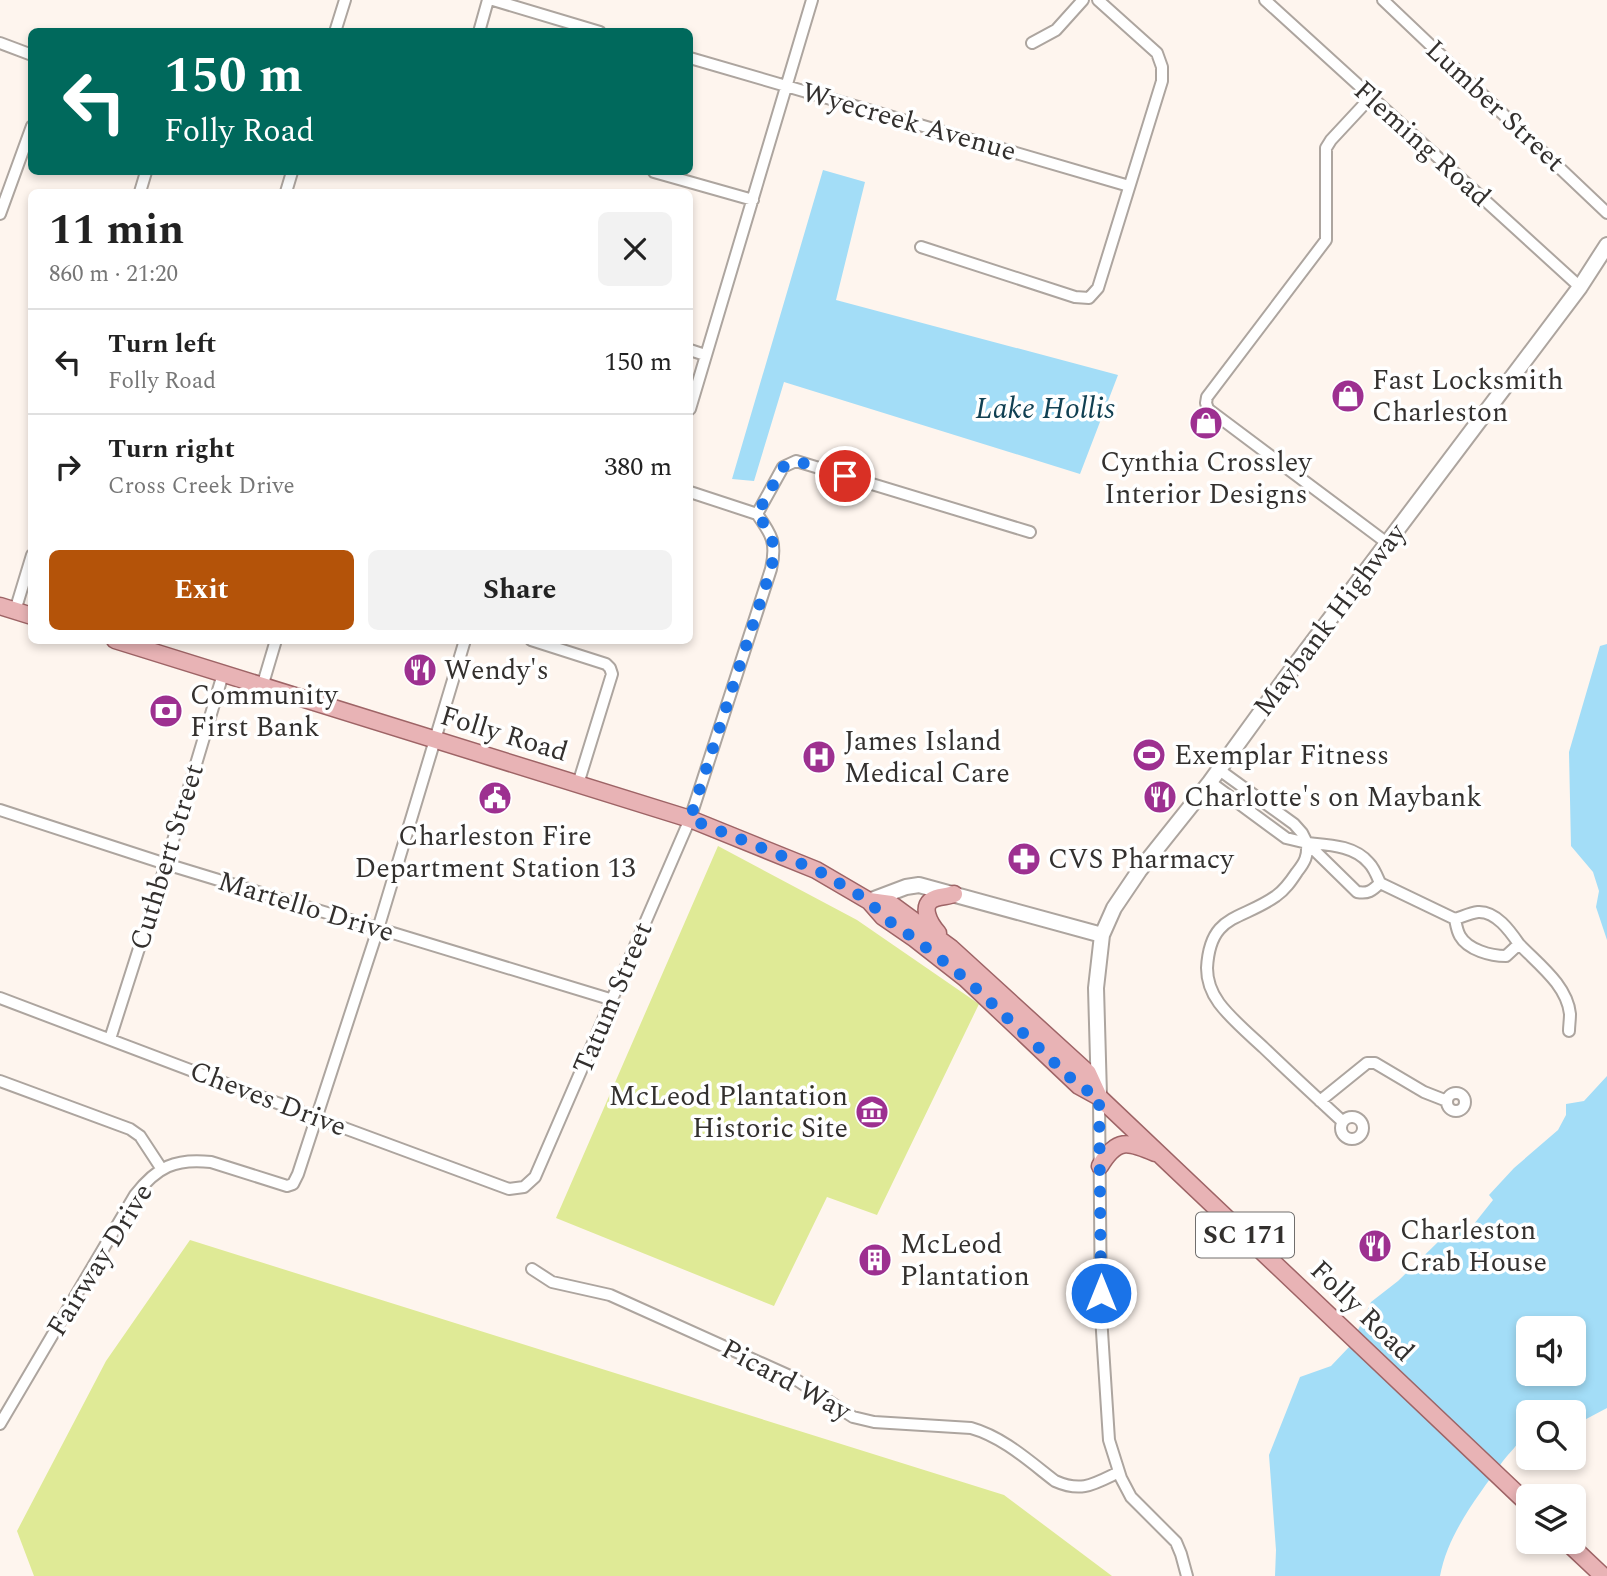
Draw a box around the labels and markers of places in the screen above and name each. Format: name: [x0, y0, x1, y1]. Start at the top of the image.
place label: Fast Locksmith Charleston: [1372, 359, 1564, 434]
shop icon: Fast Locksmith Charleston: [1329, 377, 1367, 415]
shop icon: Cynthia Crossley Interior Designs: [1187, 404, 1225, 442]
place label: Cynthia Crossley Interior Designs: [1100, 441, 1313, 516]
pin: [815, 446, 875, 506]
place label: Wendy's: [444, 649, 549, 692]
restaurant icon: Wendy's: [401, 651, 439, 689]
place label: Community First Bank: [190, 674, 339, 749]
bank icon: Community First Bank: [147, 692, 185, 730]
place label: James Island Medical Care: [844, 720, 1010, 795]
place label: Exemplar Fitness: [1174, 734, 1389, 777]
sports icon: Exemplar Fitness: [1130, 736, 1168, 774]
hospital icon: James Island Medical Care: [800, 738, 838, 776]
place label: Charlotte's on Maybank: [1184, 776, 1482, 819]
restaurant icon: Charlotte's on Maybank: [1141, 778, 1179, 816]
public building icon: Charleston Fire Department Station 13: [476, 779, 514, 817]
place label: Charleston Fire Department Station 13: [355, 815, 635, 890]
place label: CVS Pharmacy: [1048, 838, 1235, 881]
pharmacy icon: CVS Pharmacy: [1005, 840, 1043, 878]
place label: McLeod Plantation Historic Site: [609, 1075, 848, 1150]
museum icon: McLeod Plantation Historic Site: [853, 1093, 891, 1131]
place label: Charleston Crab House: [1400, 1209, 1547, 1284]
place label: McLeod Plantation: [900, 1223, 1030, 1298]
restaurant icon: Charleston Crab House: [1356, 1227, 1394, 1265]
building icon: McLeod Plantation: [856, 1241, 894, 1279]

